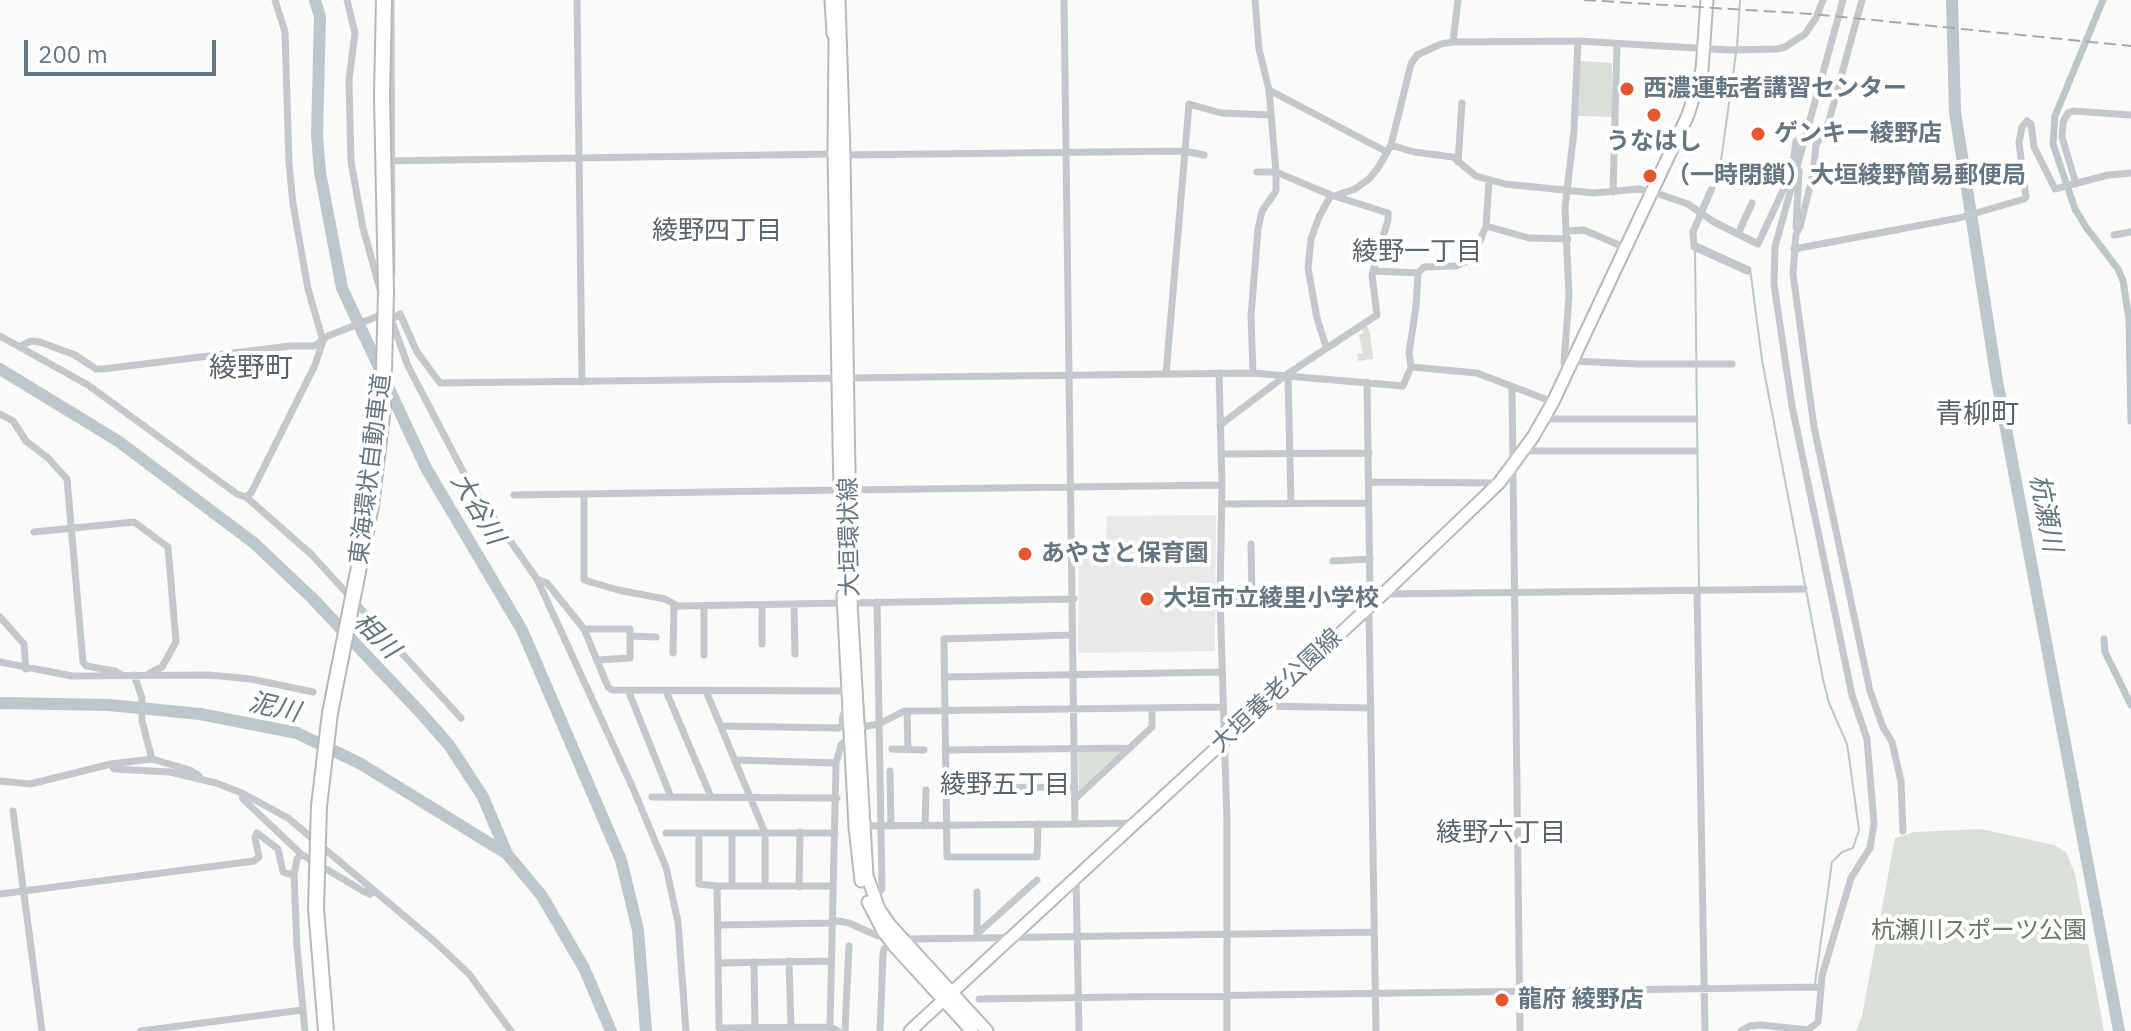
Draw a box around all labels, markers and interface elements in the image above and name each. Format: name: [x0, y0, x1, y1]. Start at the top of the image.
scale bar: [28, 24, 220, 74]
text: 200 m: [38, 38, 108, 70]
place label: 西濃運転者講習センター: [1643, 75, 1907, 103]
marker: 西濃運転者講習センター: [1618, 80, 1636, 98]
marker: うなはし: [1645, 106, 1663, 124]
place label: ゲンキー綾野店: [1774, 120, 1942, 148]
marker: ゲンキー綾野店: [1749, 125, 1767, 143]
place label: うなはし: [1606, 128, 1702, 156]
place label: （一時閉鎖）大垣綾野簡易郵便局: [1666, 162, 2026, 190]
marker: （一時閉鎖）大垣綾野簡易郵便局: [1641, 167, 1659, 185]
district label: 綾野四丁目: [652, 215, 782, 247]
district label: 綾野一丁目: [1352, 236, 1482, 268]
district label: 綾野町: [209, 352, 293, 386]
street label: 東海環状自動車道: [345, 372, 397, 566]
district label: 青柳町: [1935, 398, 2019, 432]
water label: 大谷川: [444, 468, 510, 550]
water label: 杭瀬川: [2022, 472, 2068, 554]
street label: 大垣環状線: [835, 477, 865, 597]
place label: あやさと保育園: [1041, 540, 1209, 568]
marker: あやさと保育園: [1016, 545, 1034, 563]
place label: 大垣市立綾里小学校: [1163, 585, 1379, 613]
marker: 大垣市立綾里小学校: [1138, 590, 1156, 608]
water label: 相川: [347, 607, 405, 665]
street label: 大垣養老公園線: [1206, 623, 1348, 759]
water label: 泥川: [245, 687, 303, 729]
district label: 綾野五丁目: [940, 769, 1070, 801]
district label: 綾野六丁目: [1436, 817, 1566, 849]
park label: 杭瀬川スポーツ公園: [1871, 917, 2087, 945]
place label: 龍府 綾野店: [1518, 986, 1644, 1014]
marker: 龍府 綾野店: [1493, 991, 1511, 1009]

